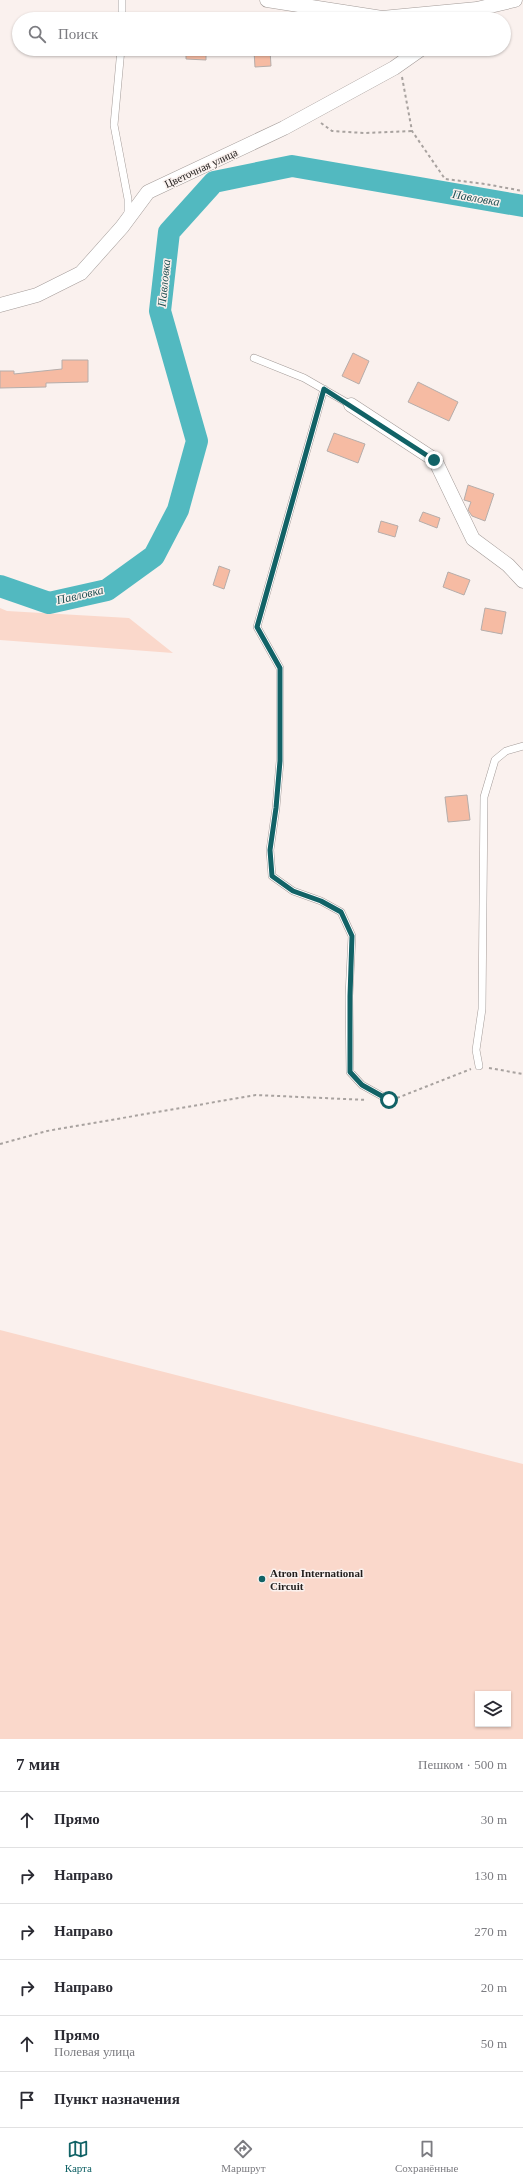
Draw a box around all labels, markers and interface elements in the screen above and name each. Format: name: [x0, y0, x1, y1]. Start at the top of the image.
search box: [12, 12, 511, 56]
icon: search: [26, 23, 48, 45]
text: Поиск: [58, 26, 98, 42]
street label: Цветочная улица: [163, 146, 239, 190]
water label: Павловка: [450, 187, 501, 209]
water label: Павловка: [154, 259, 173, 308]
route end: [425, 451, 443, 469]
water label: Павловка: [54, 583, 105, 607]
route start: [380, 1091, 398, 1109]
place label: Atron International Circuit: [270, 1567, 363, 1592]
marker: Atron International Circuit: [257, 1574, 267, 1584]
map controls: [475, 1691, 511, 1727]
button: layers: [475, 1691, 511, 1727]
text: 7 мин: [16, 1755, 60, 1774]
text: Пешком · 500 m: [418, 1757, 507, 1772]
icon: ahead: [16, 1809, 38, 1831]
text: Прямо: [54, 1811, 100, 1827]
text: 30 m: [481, 1812, 507, 1827]
icon: right: [16, 1865, 38, 1887]
text: Направо: [54, 1867, 113, 1883]
text: 130 m: [474, 1868, 507, 1883]
icon: right: [16, 1921, 38, 1943]
text: Направо: [54, 1923, 113, 1939]
text: 270 m: [474, 1924, 507, 1939]
icon: right: [16, 1977, 38, 1999]
text: Направо: [54, 1979, 113, 1995]
text: 20 m: [481, 1980, 507, 1995]
text: Прямо: [54, 2027, 100, 2043]
icon: ahead: [16, 2033, 38, 2055]
text: 50 m: [481, 2036, 507, 2051]
text: Полевая улица: [54, 2044, 135, 2059]
icon: arrive: [16, 2089, 38, 2111]
text: Пункт назначения: [54, 2091, 180, 2107]
tab: Карта: [65, 2138, 92, 2174]
tab: Маршрут: [221, 2138, 266, 2174]
tab: Сохранённые: [395, 2138, 458, 2174]

